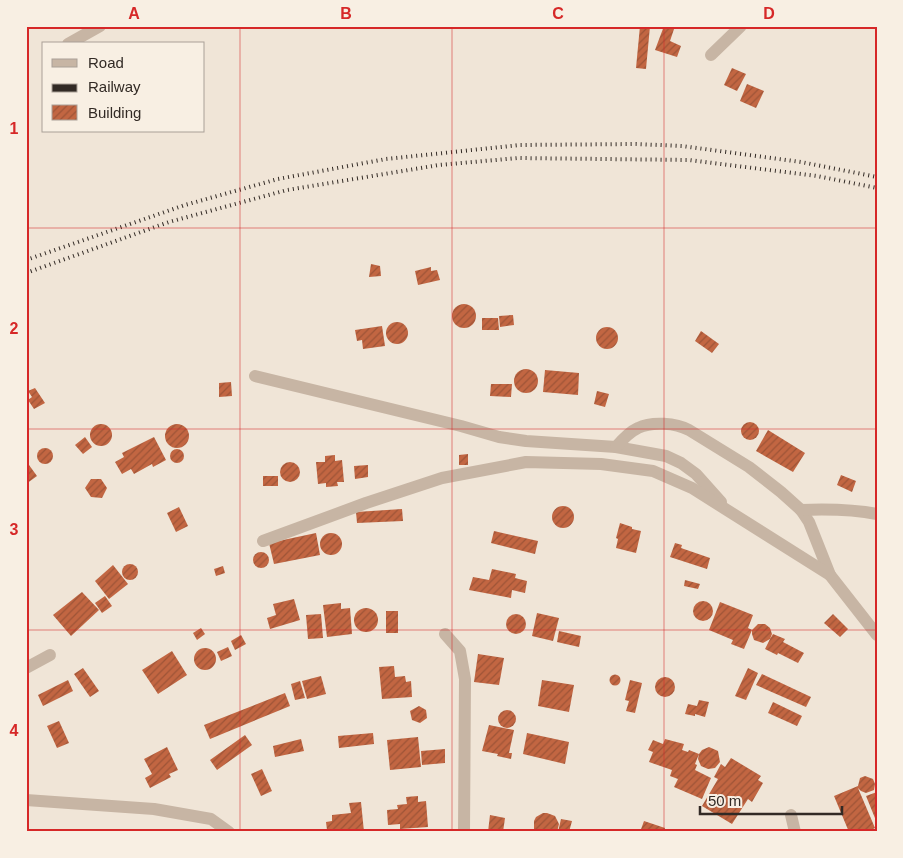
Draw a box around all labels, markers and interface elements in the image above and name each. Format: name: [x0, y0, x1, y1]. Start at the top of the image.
text: A: [128, 5, 140, 22]
text: B: [340, 5, 352, 22]
text: C: [552, 5, 564, 22]
text: D: [763, 5, 775, 22]
legend: [42, 42, 205, 132]
text: Road: [88, 54, 124, 71]
text: Railway: [88, 78, 141, 95]
text: Building: [88, 104, 141, 121]
text: 1: [10, 120, 19, 137]
text: 2: [10, 320, 19, 337]
text: 3: [10, 521, 19, 538]
text: 4: [10, 722, 19, 739]
scale bar: [700, 783, 843, 815]
text: 50 m: [708, 792, 741, 809]

